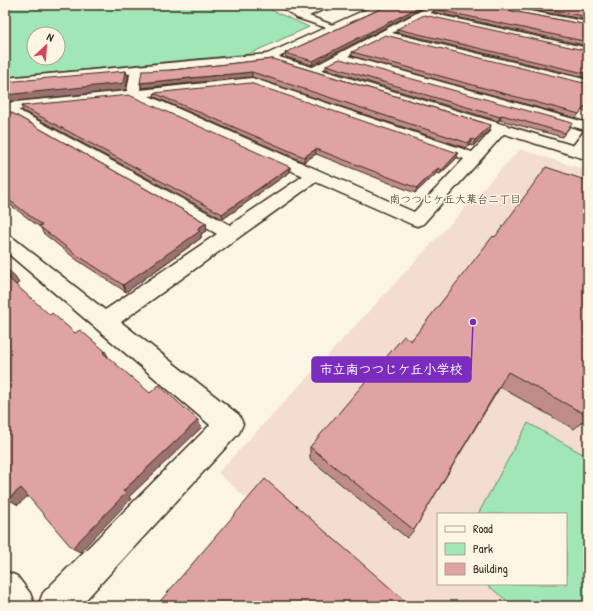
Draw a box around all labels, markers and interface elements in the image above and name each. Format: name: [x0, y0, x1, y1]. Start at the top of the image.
north arrow: [26, 26, 66, 66]
text: N: [45, 29, 56, 45]
district label: 南つつじケ丘大葉台二丁目: [389, 192, 521, 206]
callout: 市立南つつじケ丘小学校: [312, 357, 471, 382]
text: 市立南つつじケ丘小学校: [319, 360, 463, 378]
legend: [437, 513, 567, 585]
text: Road: [473, 520, 493, 537]
text: Park: [473, 540, 493, 557]
text: Building: [473, 560, 508, 577]

